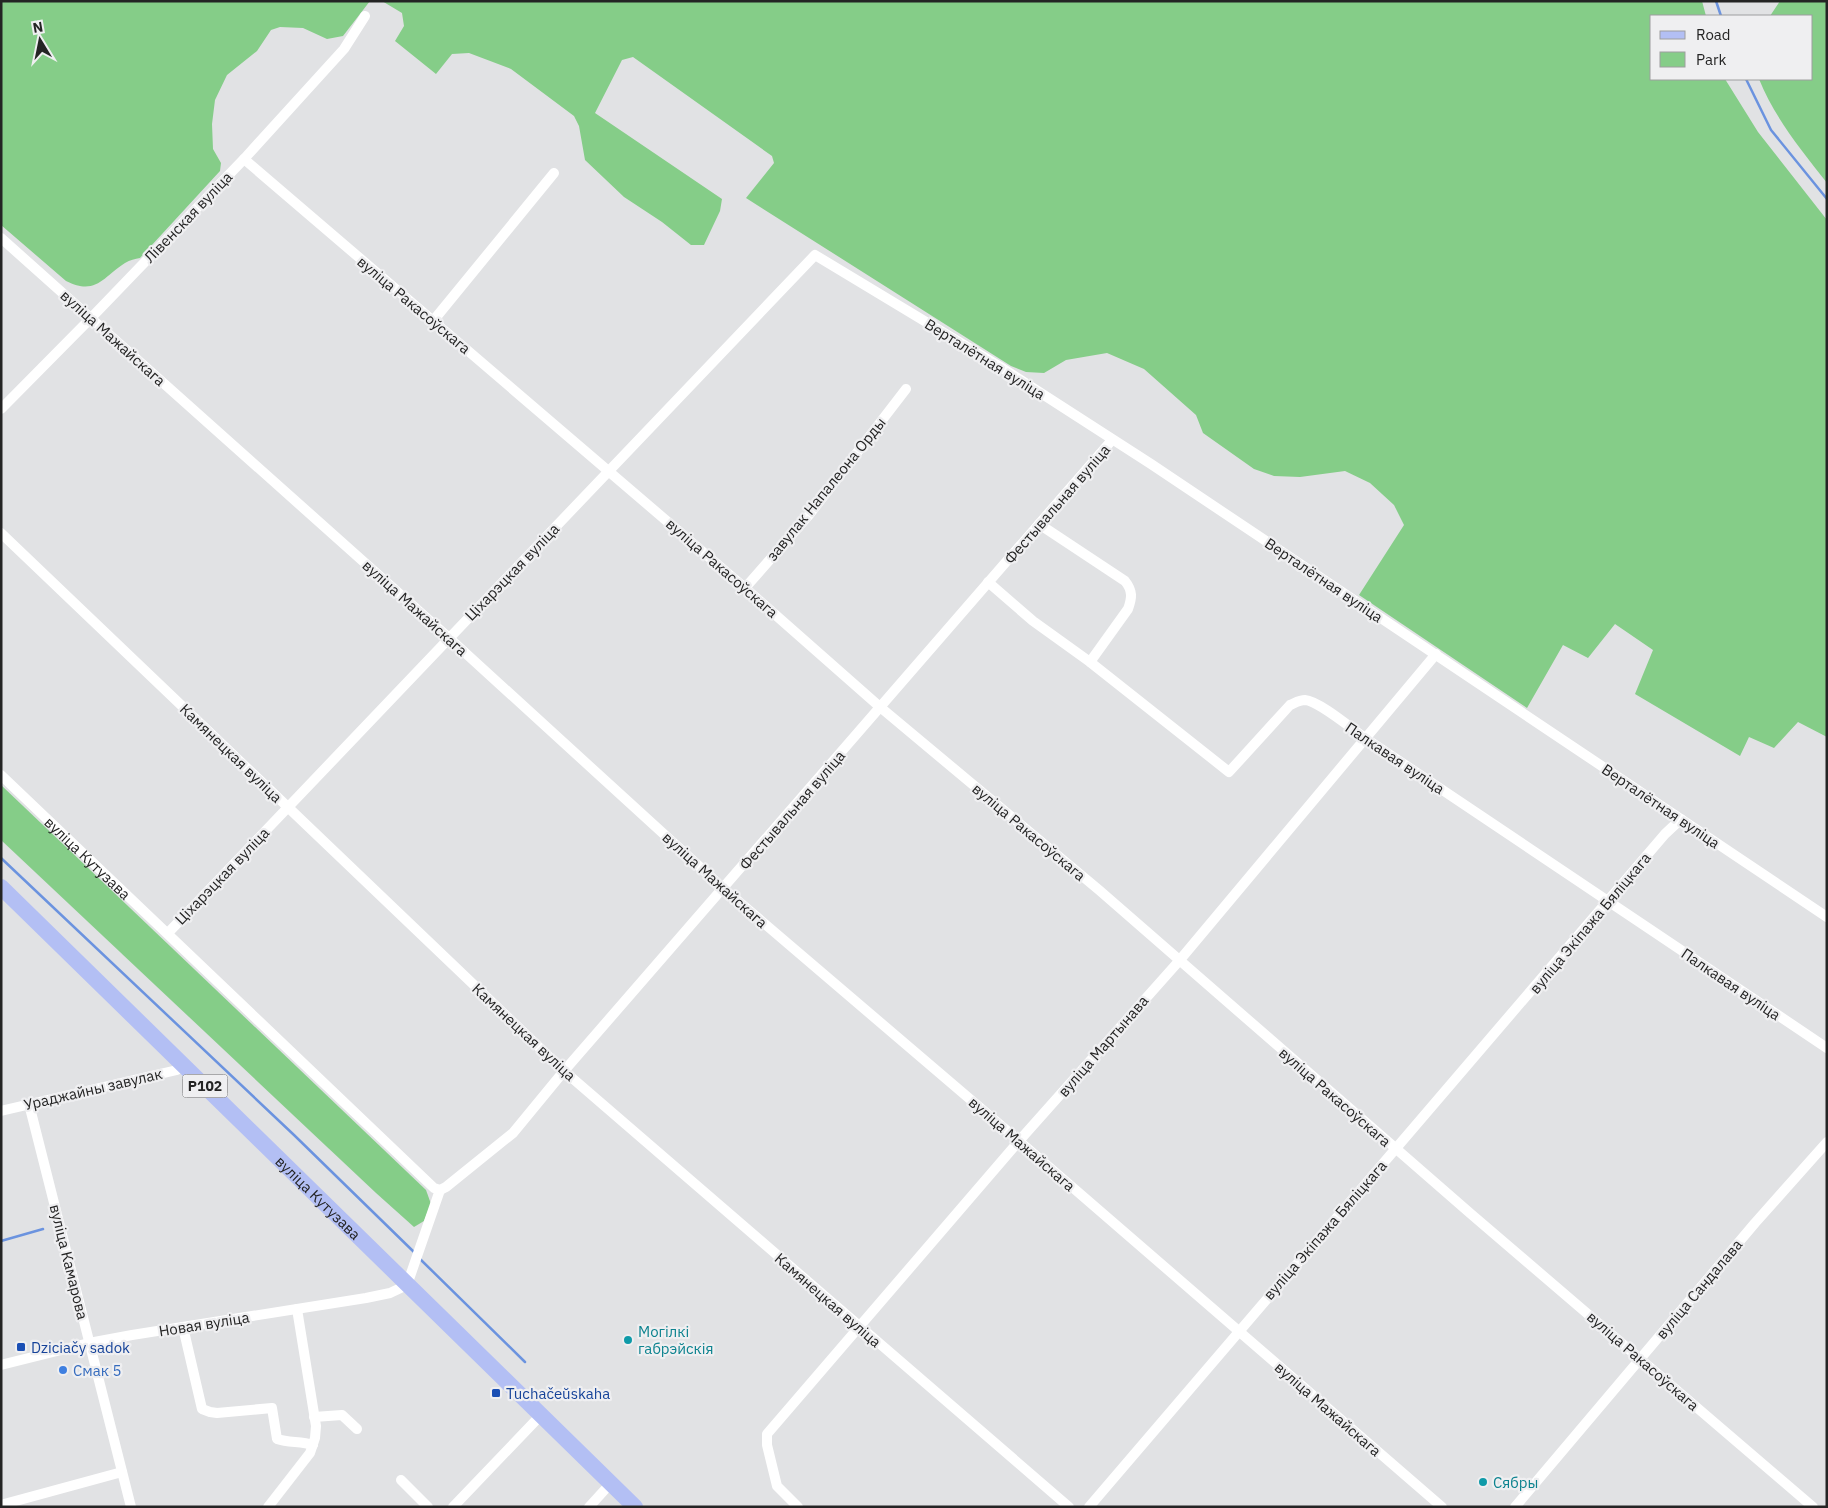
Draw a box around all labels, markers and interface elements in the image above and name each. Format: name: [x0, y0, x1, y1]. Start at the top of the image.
north arrow: [15, 15, 65, 65]
legend: [1650, 15, 1813, 80]
text: N: [31, 17, 44, 37]
text: Road: [1696, 25, 1731, 44]
text: Park: [1696, 50, 1726, 69]
street label: Лівенская вуліца: [140, 167, 236, 267]
street label: вуліца Ракасоўскага: [353, 252, 475, 358]
street label: вуліца Мажайскага: [57, 286, 169, 390]
street label: Верталётная вуліца: [921, 314, 1049, 404]
street label: завулак Напалеона Орды: [762, 413, 890, 565]
street label: Фестывальная вуліца: [1000, 440, 1114, 568]
street label: вуліца Ракасоўскага: [662, 514, 782, 622]
street label: Ціхарэцкая вуліца: [461, 519, 563, 625]
street label: Верталётная вуліца: [1261, 533, 1387, 627]
street label: вуліца Мажайскага: [359, 556, 471, 660]
street label: Камянецкая вуліца: [176, 699, 286, 807]
street label: Палкавая вуліца: [1342, 718, 1448, 798]
street label: Фестывальная вуліца: [735, 746, 849, 874]
street label: Верталётная вуліца: [1598, 759, 1724, 853]
street label: вуліца Ракасоўскага: [968, 779, 1090, 885]
street label: вуліца Кутузава: [41, 812, 135, 903]
street label: Ціхарэцкая вуліца: [171, 823, 273, 929]
street label: вуліца Мажайскага: [659, 828, 771, 932]
street label: вуліца Экіпажа Бяліцкага: [1525, 849, 1655, 997]
street label: Палкавая вуліца: [1678, 944, 1784, 1024]
street label: Камянецкая вуліца: [468, 979, 580, 1085]
street label: вуліца Мартынава: [1054, 991, 1152, 1101]
street label: вуліца Ракасоўскага: [1275, 1043, 1395, 1151]
street label: Ураджайны завулак: [22, 1064, 164, 1114]
road number: Р102: [182, 1074, 228, 1098]
street label: вуліца Мажайскага: [965, 1093, 1079, 1195]
street label: вуліца Кутузава: [272, 1151, 365, 1243]
street label: вуліца Экіпажа Бяліцкага: [1259, 1156, 1391, 1304]
street label: вуліца Камарова: [46, 1202, 92, 1322]
street label: вуліца Сандалава: [1652, 1235, 1746, 1343]
street label: Камянецкая вуліца: [771, 1249, 885, 1351]
street label: Новая вуліца: [157, 1307, 251, 1341]
street label: вуліца Ракасоўскага: [1583, 1307, 1703, 1415]
place label: Могілкі габрэйскія: [638, 1322, 714, 1358]
marker: Могілкі габрэйскія: [622, 1334, 634, 1346]
place label: Dziciačy sadok: [31, 1338, 130, 1357]
marker: Dziciačy sadok: [15, 1341, 27, 1353]
street label: вуліца Мажайскага: [1271, 1358, 1385, 1460]
place label: Смак 5: [73, 1361, 122, 1380]
marker: Смак 5: [57, 1364, 69, 1376]
place label: Tuchačeŭskaha: [506, 1384, 610, 1403]
marker: Tuchačeŭskaha: [490, 1387, 502, 1399]
place label: Сябры: [1493, 1473, 1538, 1492]
marker: Сябры: [1477, 1476, 1489, 1488]

